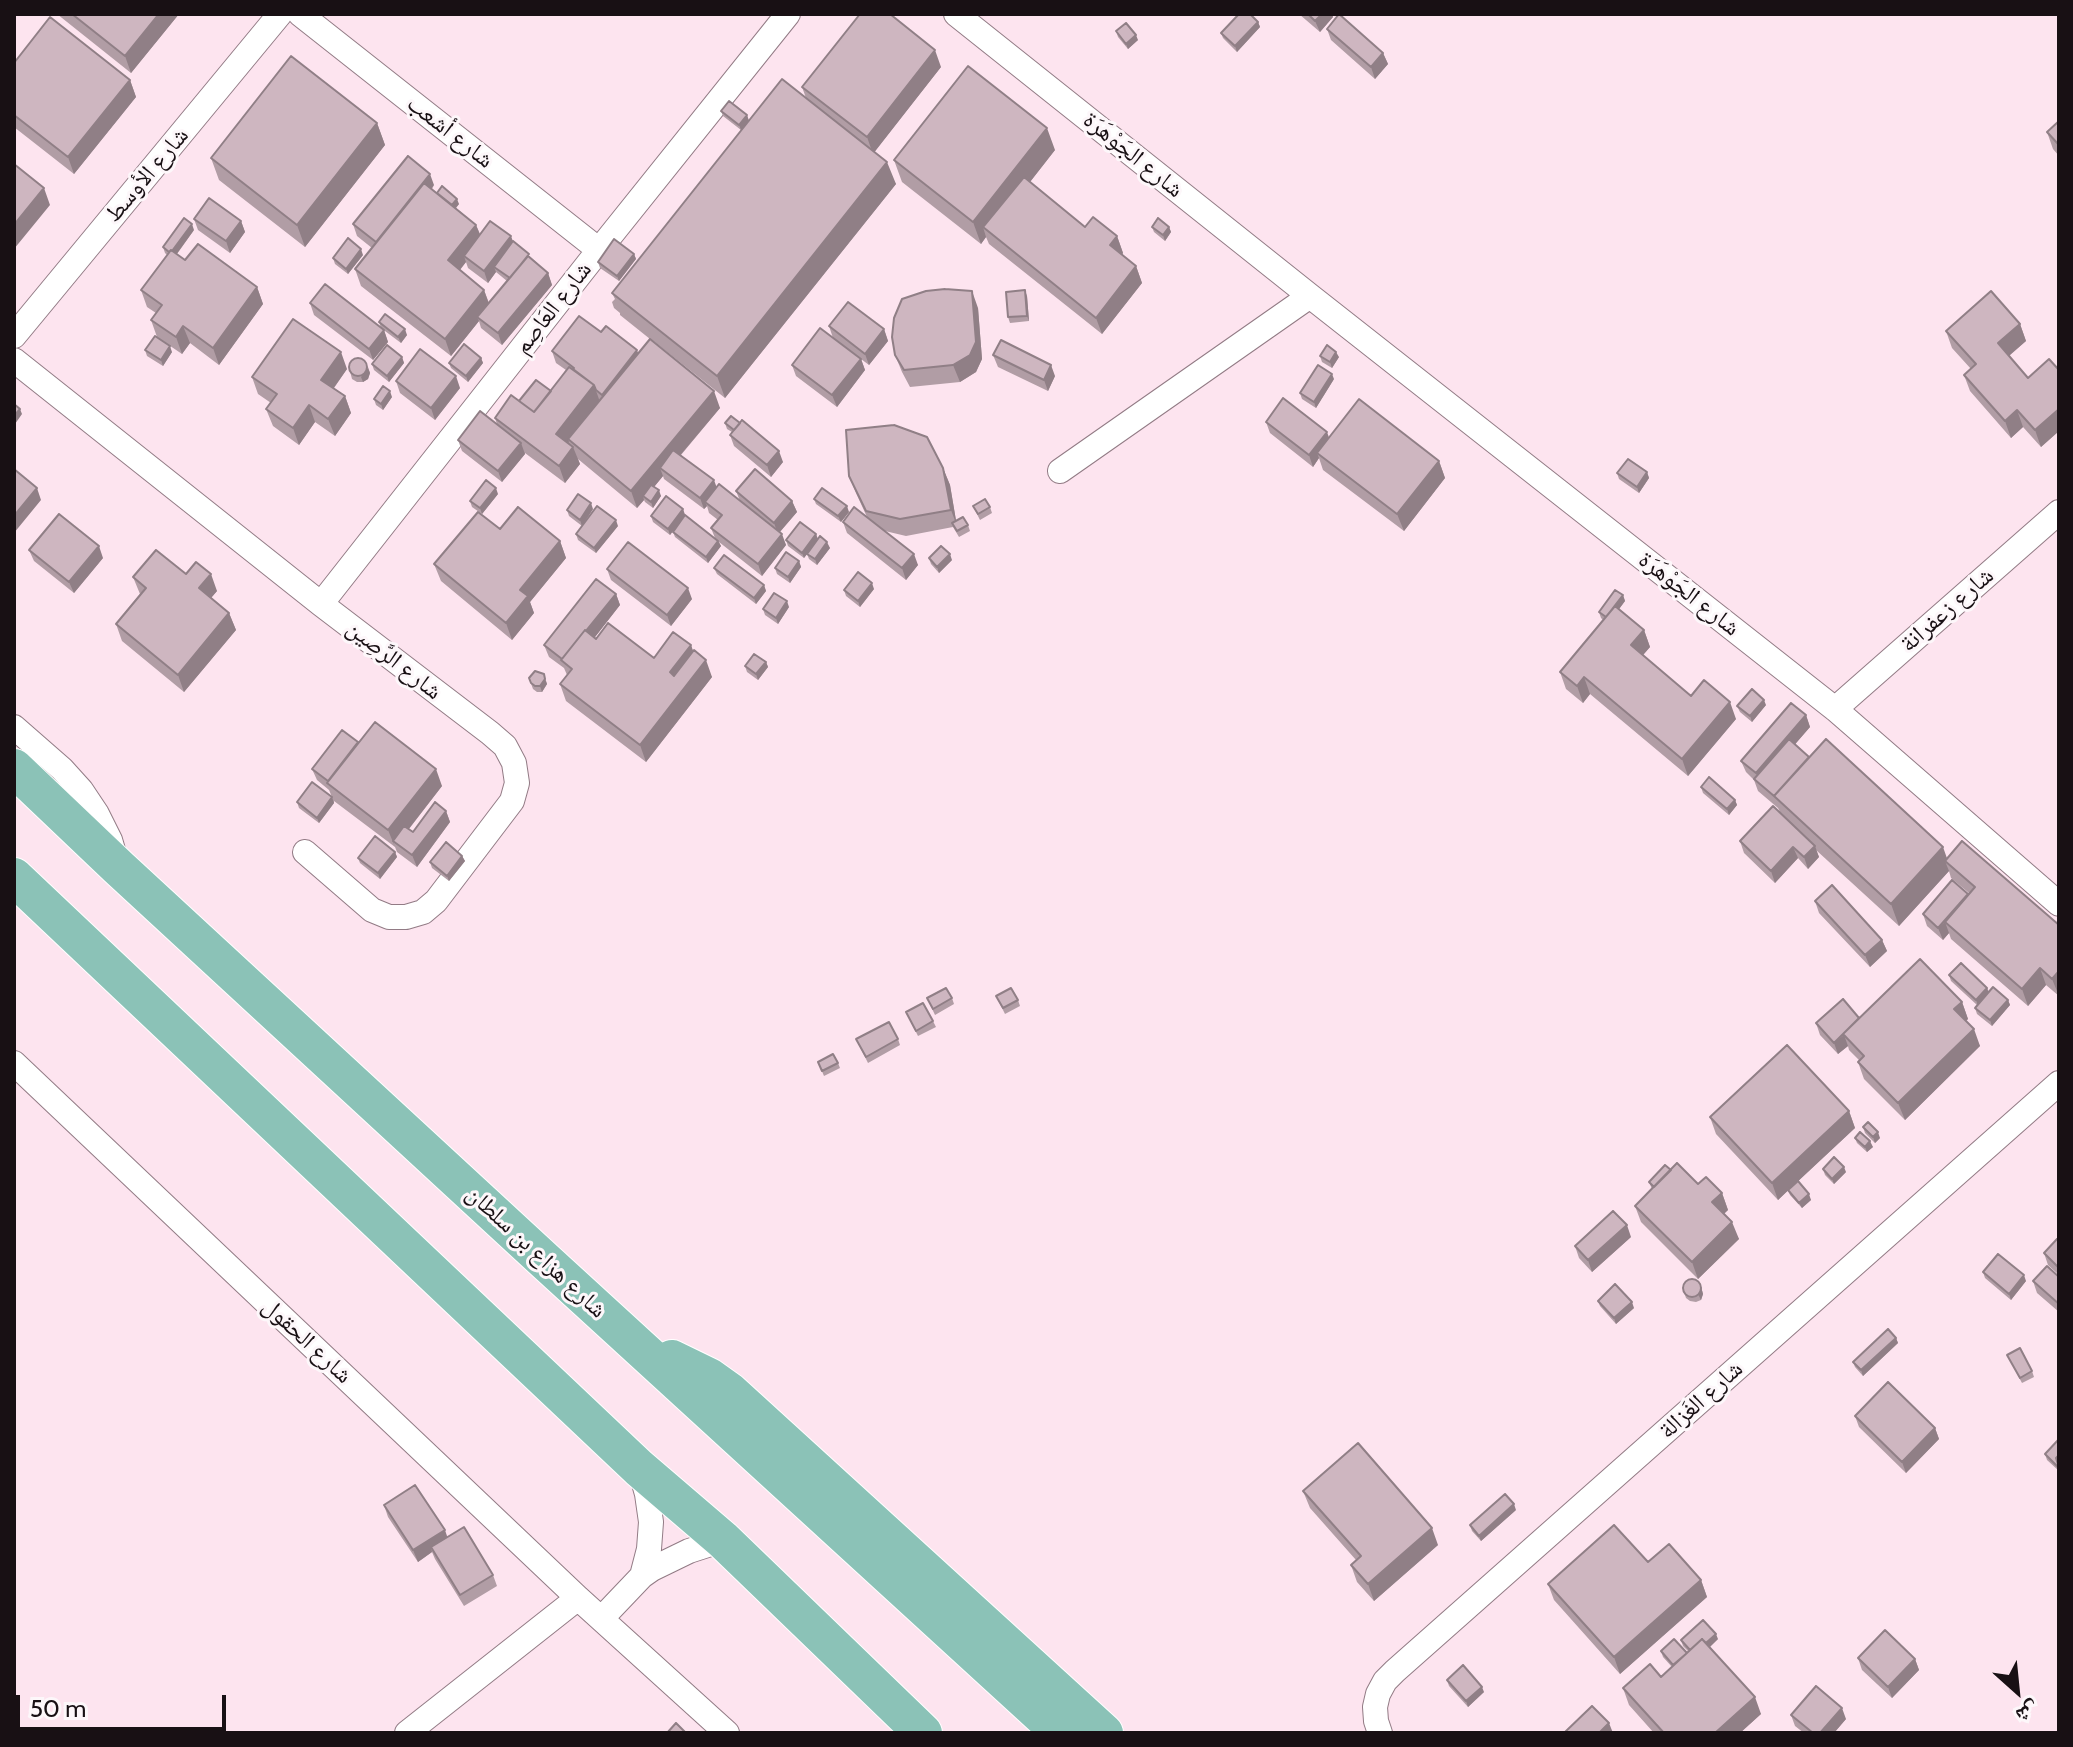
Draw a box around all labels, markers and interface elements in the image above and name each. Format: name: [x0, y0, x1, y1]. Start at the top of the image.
street label: شارع أشعب: [401, 89, 499, 175]
street label: شارع الجَوْهَرَة: [1077, 106, 1189, 204]
street label: شارع الأوسط: [99, 122, 195, 228]
street label: شارع العَاصِم: [508, 256, 598, 360]
street label: شارع الجَوْهَرَة: [1633, 545, 1745, 643]
street label: شارع زعفرانة: [1894, 562, 2000, 658]
street label: شارع الرَّصِين: [341, 614, 447, 706]
street label: شارع هزاع بن سلطان: [460, 1180, 612, 1324]
street label: شارع الحقول: [256, 1292, 358, 1390]
street label: شارع الغَزالة: [1653, 1355, 1749, 1445]
north arrow: [1977, 1651, 2057, 1731]
scale bar: [20, 1679, 230, 1729]
text: 50 m: [30, 1694, 86, 1723]
text: ش: [2012, 1696, 2045, 1730]

